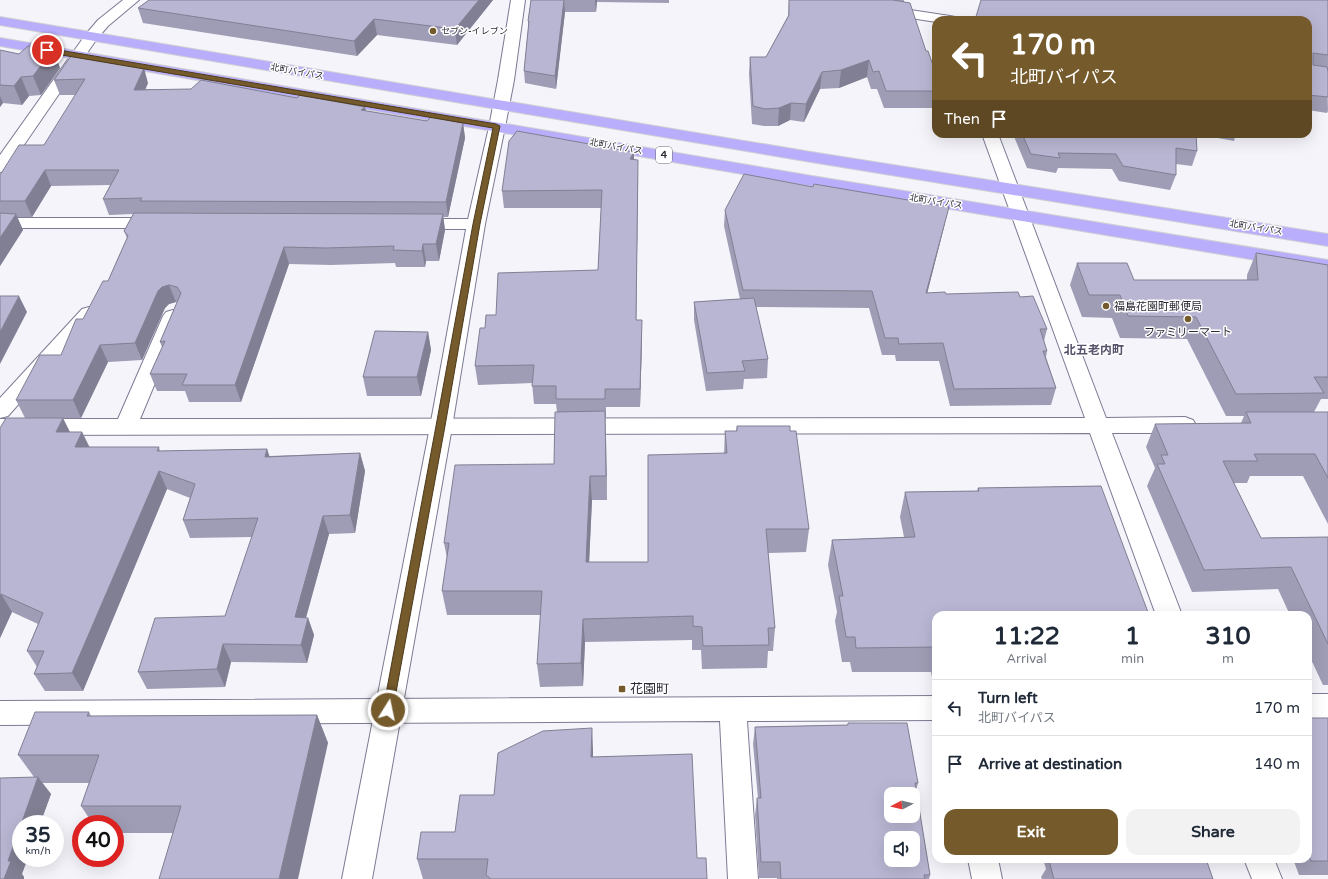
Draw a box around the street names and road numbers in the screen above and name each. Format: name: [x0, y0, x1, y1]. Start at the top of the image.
street label: 北町バイパス: [270, 62, 324, 82]
street label: 北町バイパス: [589, 137, 643, 157]
road number: 4: [656, 147, 672, 163]
street label: 北町バイパス: [909, 192, 963, 212]
street label: 北町バイパス: [1229, 218, 1283, 238]

